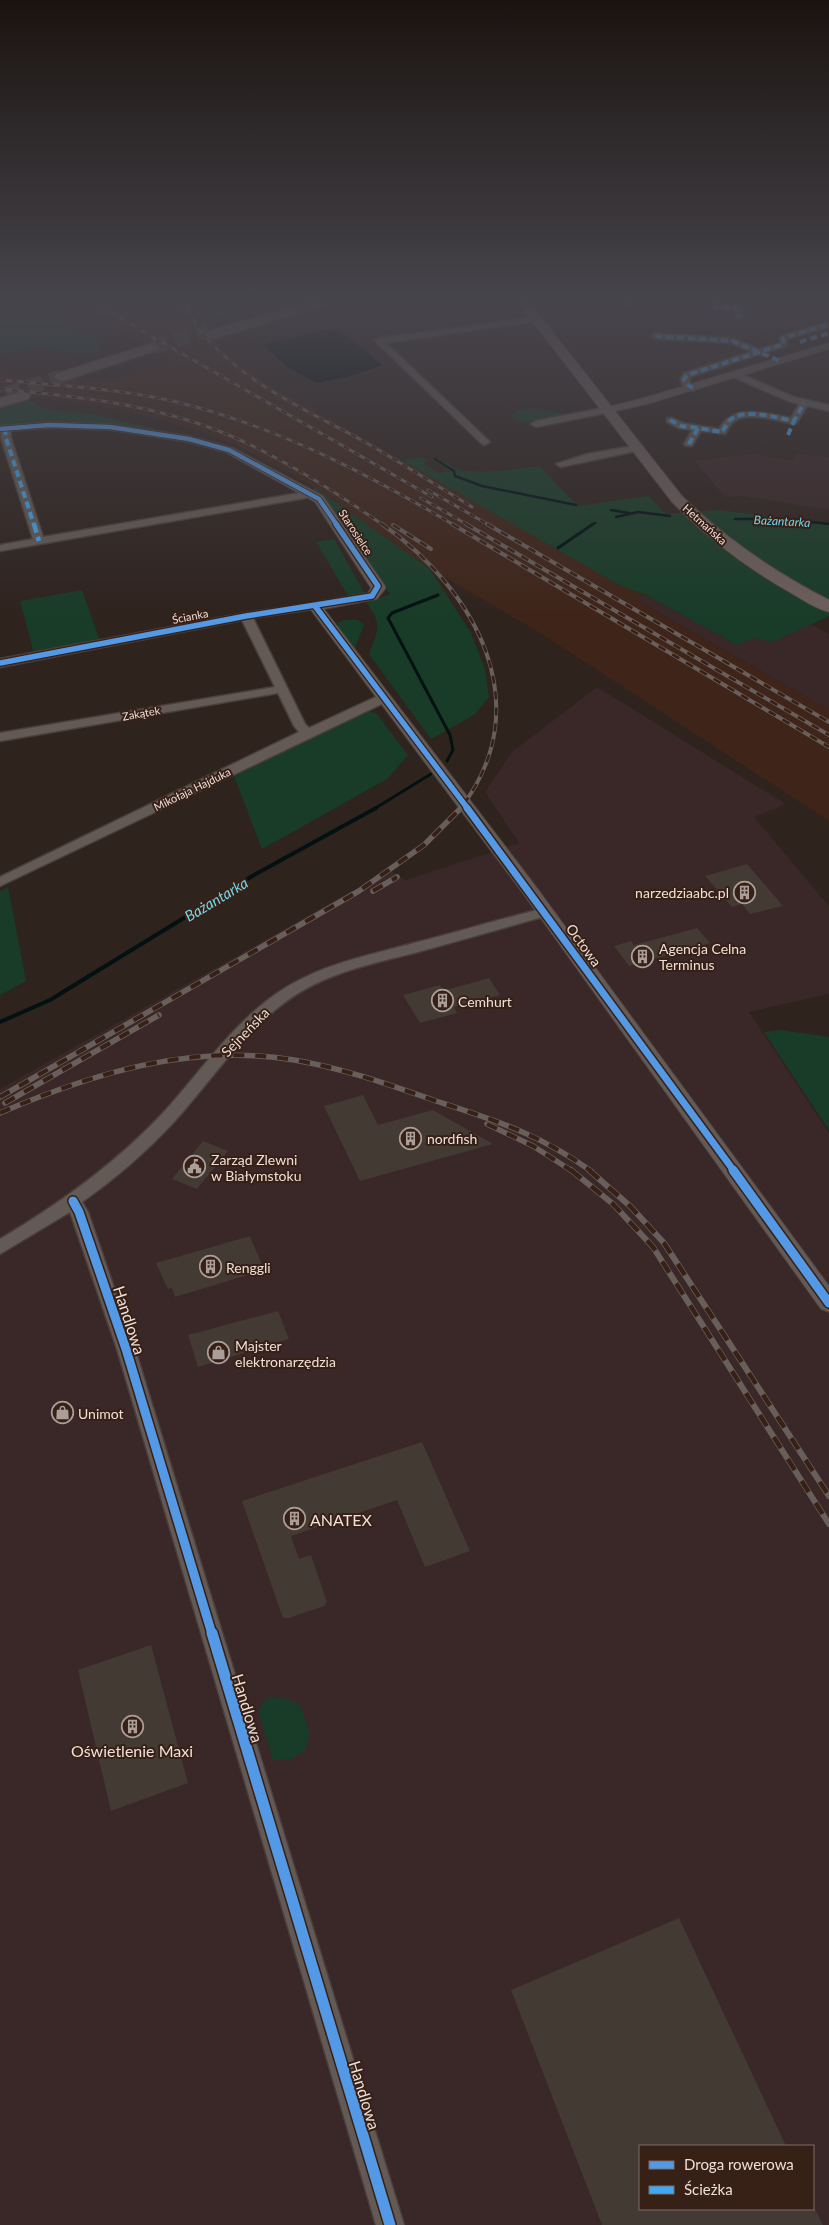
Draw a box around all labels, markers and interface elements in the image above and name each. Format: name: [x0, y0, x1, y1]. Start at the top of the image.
street label: Hetmańska: [680, 501, 730, 547]
street label: Starosielce: [336, 507, 376, 557]
water label: Bażantarka: [753, 512, 811, 530]
street label: Ścianka: [171, 606, 209, 626]
street label: Zakątek: [121, 703, 161, 723]
street label: Mikołaja Hajduka: [152, 765, 232, 813]
water label: Bażantarka: [181, 873, 251, 925]
building icon: narzedziaabc.pl: [733, 880, 757, 904]
place label: narzedziaabc.pl: [635, 884, 729, 901]
street label: Octowa: [563, 920, 605, 970]
place label: Agencja Celna Terminus: [659, 940, 746, 973]
building icon: Agencja Celna Terminus: [631, 944, 655, 968]
building icon: Cemhurt: [430, 989, 454, 1013]
place label: Cemhurt: [458, 993, 512, 1010]
street label: Sejneńska: [218, 1004, 272, 1060]
building icon: nordfish: [399, 1126, 423, 1150]
place label: nordfish: [427, 1130, 477, 1147]
place label: Zarząd Zlewni w Białymstoku: [211, 1151, 301, 1184]
public building icon: Zarząd Zlewni w Białymstoku: [183, 1155, 207, 1179]
building icon: Renggli: [198, 1255, 222, 1279]
place label: Renggli: [226, 1259, 271, 1276]
street label: Handlowa: [110, 1283, 150, 1357]
place label: Majster elektronarzędzia: [235, 1337, 336, 1370]
shop icon: Majster elektronarzędzia: [207, 1341, 231, 1365]
shop icon: Unimot: [50, 1401, 74, 1425]
place label: Unimot: [78, 1405, 124, 1422]
building icon: ANATEX: [282, 1507, 306, 1531]
place label: ANATEX: [310, 1510, 372, 1529]
street label: Handlowa: [229, 1671, 267, 1745]
building icon: Oświetlenie Maxi: [120, 1714, 144, 1738]
place label: Oświetlenie Maxi: [71, 1741, 193, 1760]
street label: Handlowa: [346, 2058, 384, 2132]
legend: [639, 2145, 814, 2210]
text: Droga rowerowa: [684, 2155, 794, 2173]
text: Ścieżka: [684, 2180, 733, 2198]

